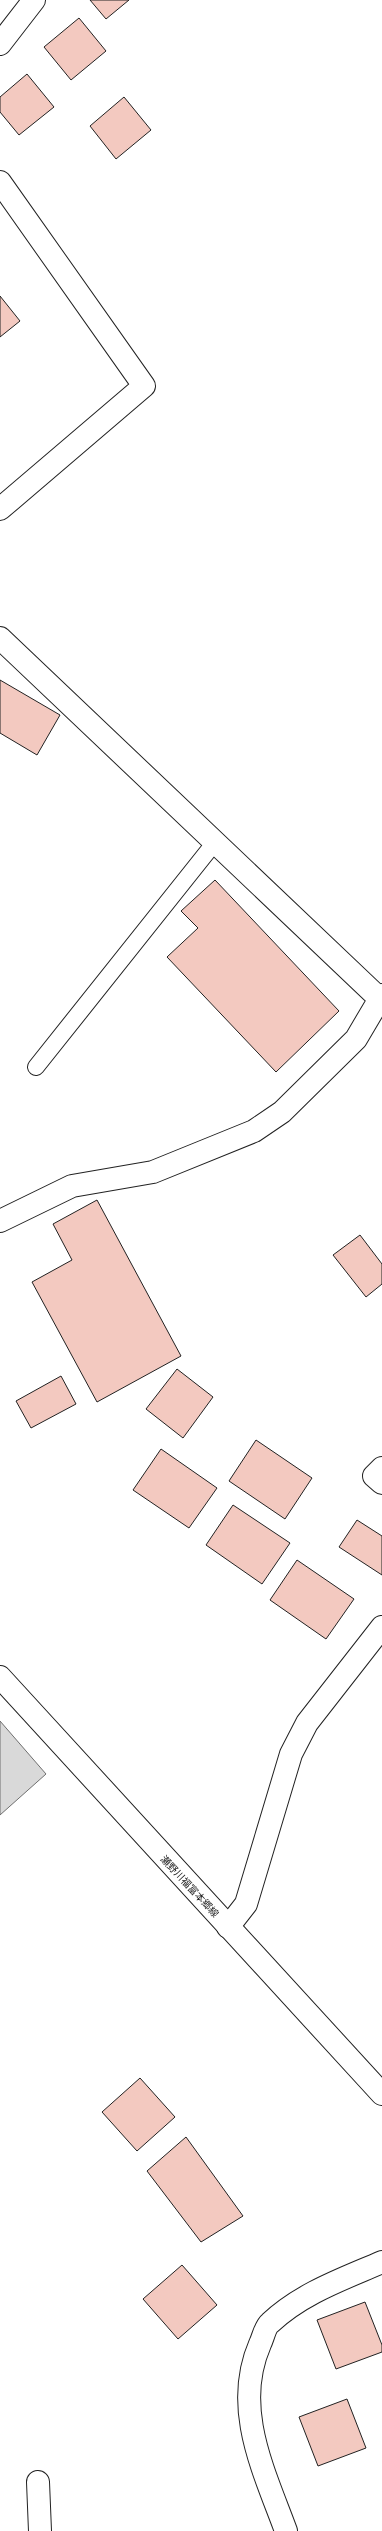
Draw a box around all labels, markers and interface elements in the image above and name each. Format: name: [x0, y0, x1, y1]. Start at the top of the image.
street label: 瀬野川福富本郷線: [158, 1853, 222, 1920]

